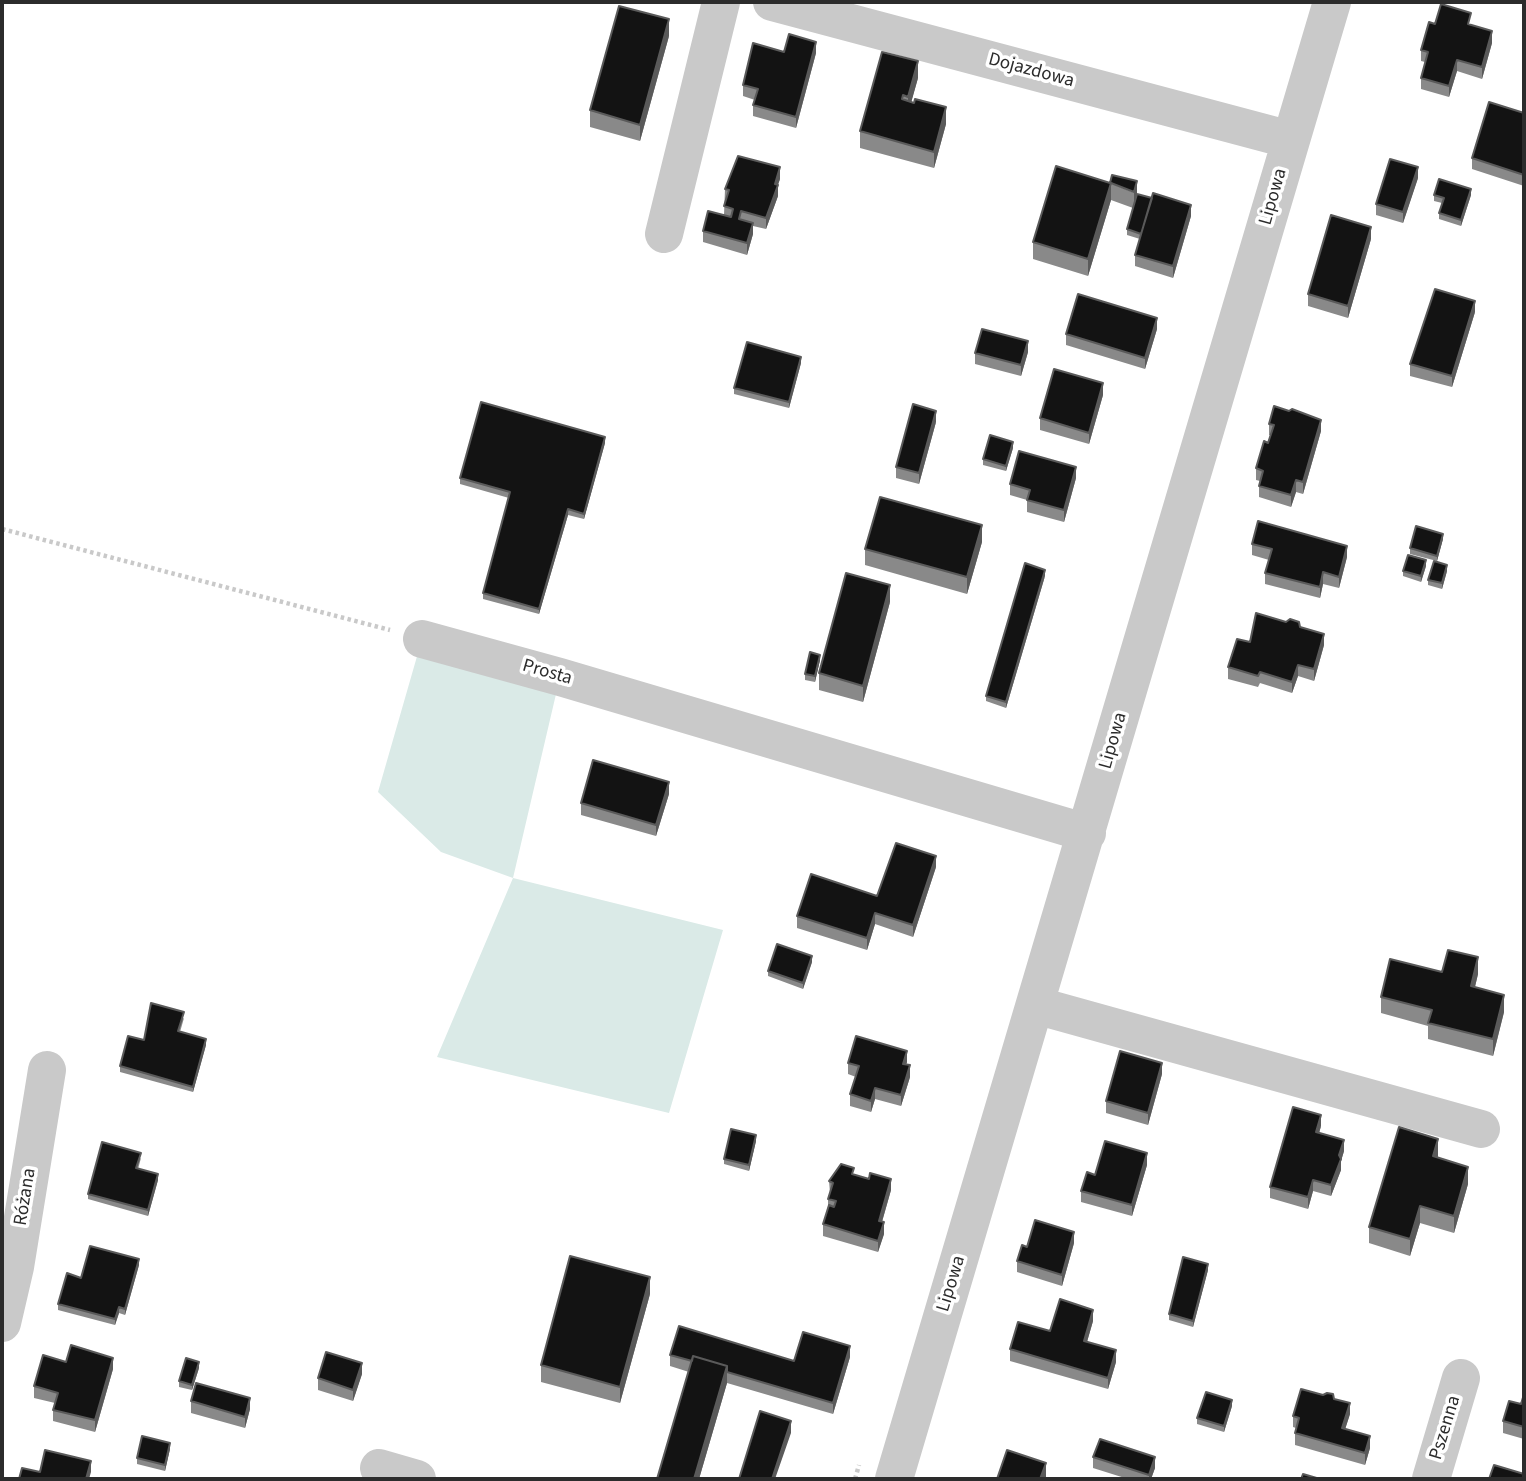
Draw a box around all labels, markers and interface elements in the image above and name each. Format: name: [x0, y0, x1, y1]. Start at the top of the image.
street label: Dojazdowa: [986, 49, 1076, 93]
street label: Lipowa: [1255, 166, 1293, 228]
street label: Prosta: [520, 655, 574, 691]
street label: Lipowa: [1095, 710, 1133, 772]
street label: Różana: [10, 1167, 42, 1227]
street label: Lipowa: [933, 1253, 971, 1315]
street label: Pszenna: [1425, 1393, 1467, 1463]

